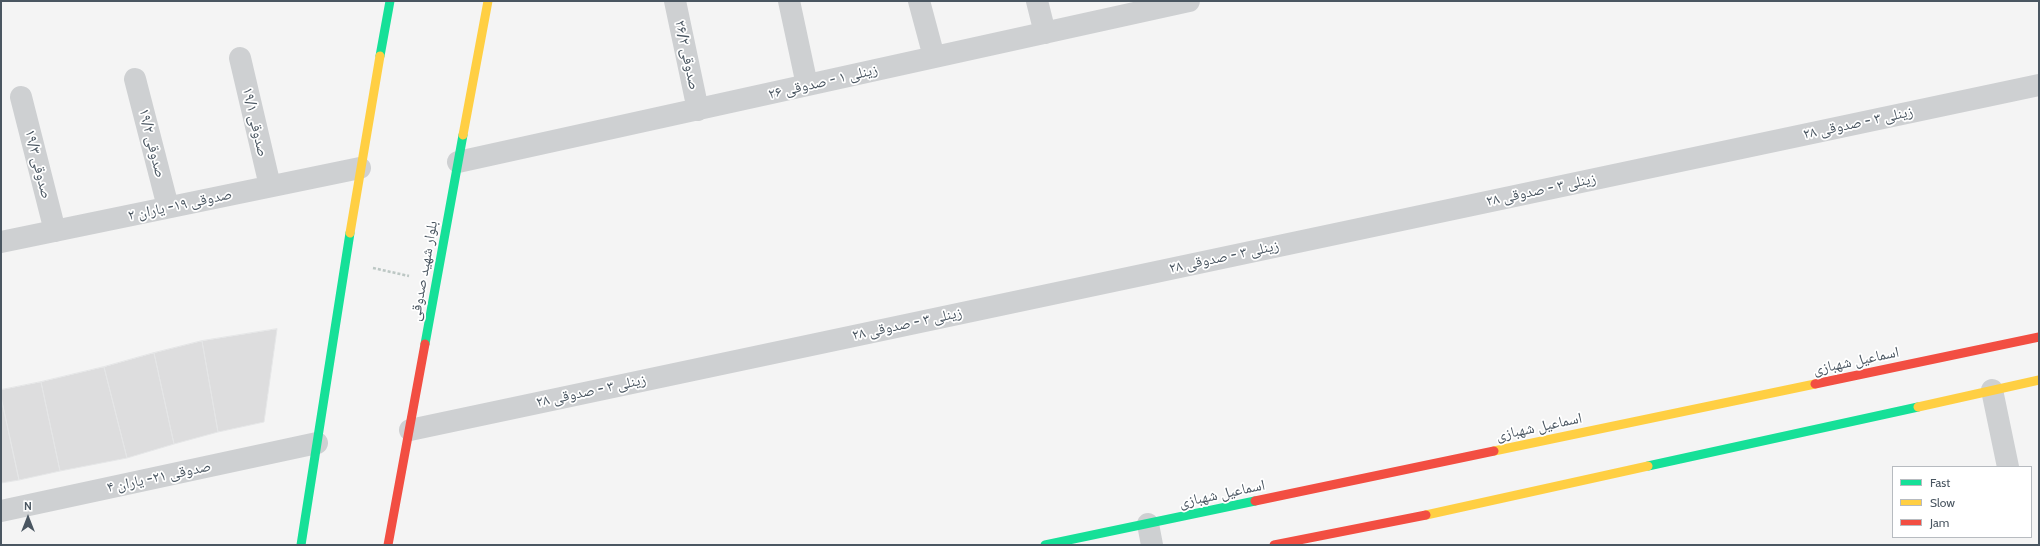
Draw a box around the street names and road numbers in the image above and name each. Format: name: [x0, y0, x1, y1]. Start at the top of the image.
street label: صدوقی ۲۶/۲: [671, 18, 703, 92]
street label: زینلی ۱ - صدوقی ۲۶: [766, 61, 880, 103]
street label: صدوقی ۱۹/۱: [238, 85, 272, 159]
street label: زینلی ۳ - صدوقی ۲۸: [1801, 103, 1915, 143]
street label: صدوقی ۱۹/۲: [135, 106, 169, 180]
street label: صدوقی ۱۹/۳: [21, 127, 55, 201]
street label: زینلی ۳ - صدوقی ۲۸: [1484, 170, 1598, 210]
street label: صدوقی ۱۹- یاران ۲: [126, 185, 234, 225]
street label: بلوار شهید صدوقی: [406, 219, 442, 323]
street label: زینلی ۳ - صدوقی ۲۸: [1167, 237, 1281, 277]
street label: زینلی ۳ - صدوقی ۲۸: [850, 304, 964, 344]
street label: اسماعیل شهبازی: [1811, 343, 1901, 379]
street label: زینلی ۳ - صدوقی ۲۸: [534, 371, 648, 411]
street label: اسماعیل شهبازی: [1494, 409, 1584, 445]
street label: صدوقی ۲۱- یاران ۴: [105, 457, 213, 497]
street label: اسماعیل شهبازی: [1177, 476, 1267, 512]

